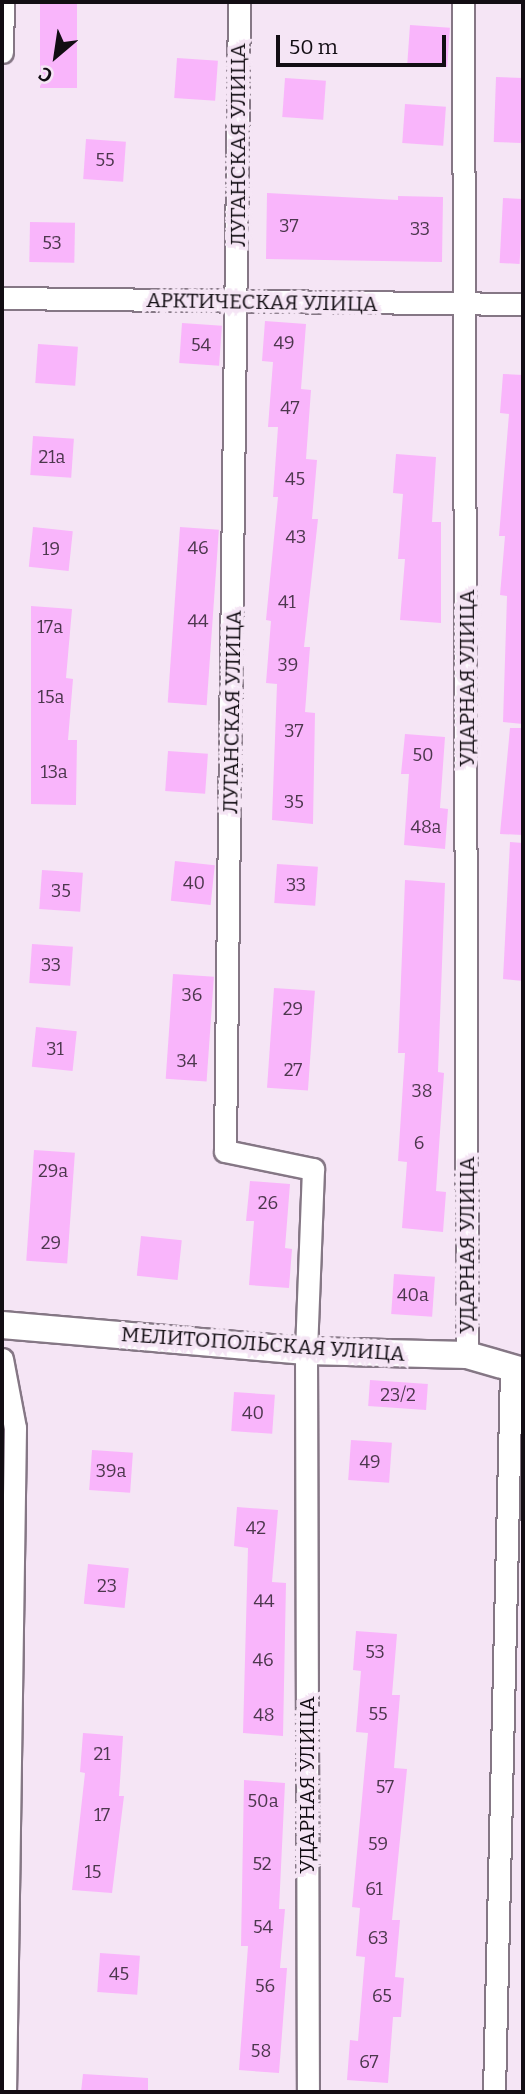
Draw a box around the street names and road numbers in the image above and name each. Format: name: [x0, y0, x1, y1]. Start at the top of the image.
street label: ЛУГАНСКАЯ УЛИЦА: [225, 43, 251, 247]
street label: АРКТИЧЕСКАЯ УЛИЦА: [146, 287, 378, 317]
street label: УДАРНАЯ УЛИЦА: [454, 589, 480, 767]
street label: ЛУГАНСКАЯ УЛИЦА: [218, 610, 246, 814]
street label: УДАРНАЯ УЛИЦА: [454, 1156, 480, 1334]
street label: МЕЛИТОПОЛЬСКАЯ УЛИЦА: [120, 1322, 406, 1366]
street label: УДАРНАЯ УЛИЦА: [294, 1696, 320, 1874]

